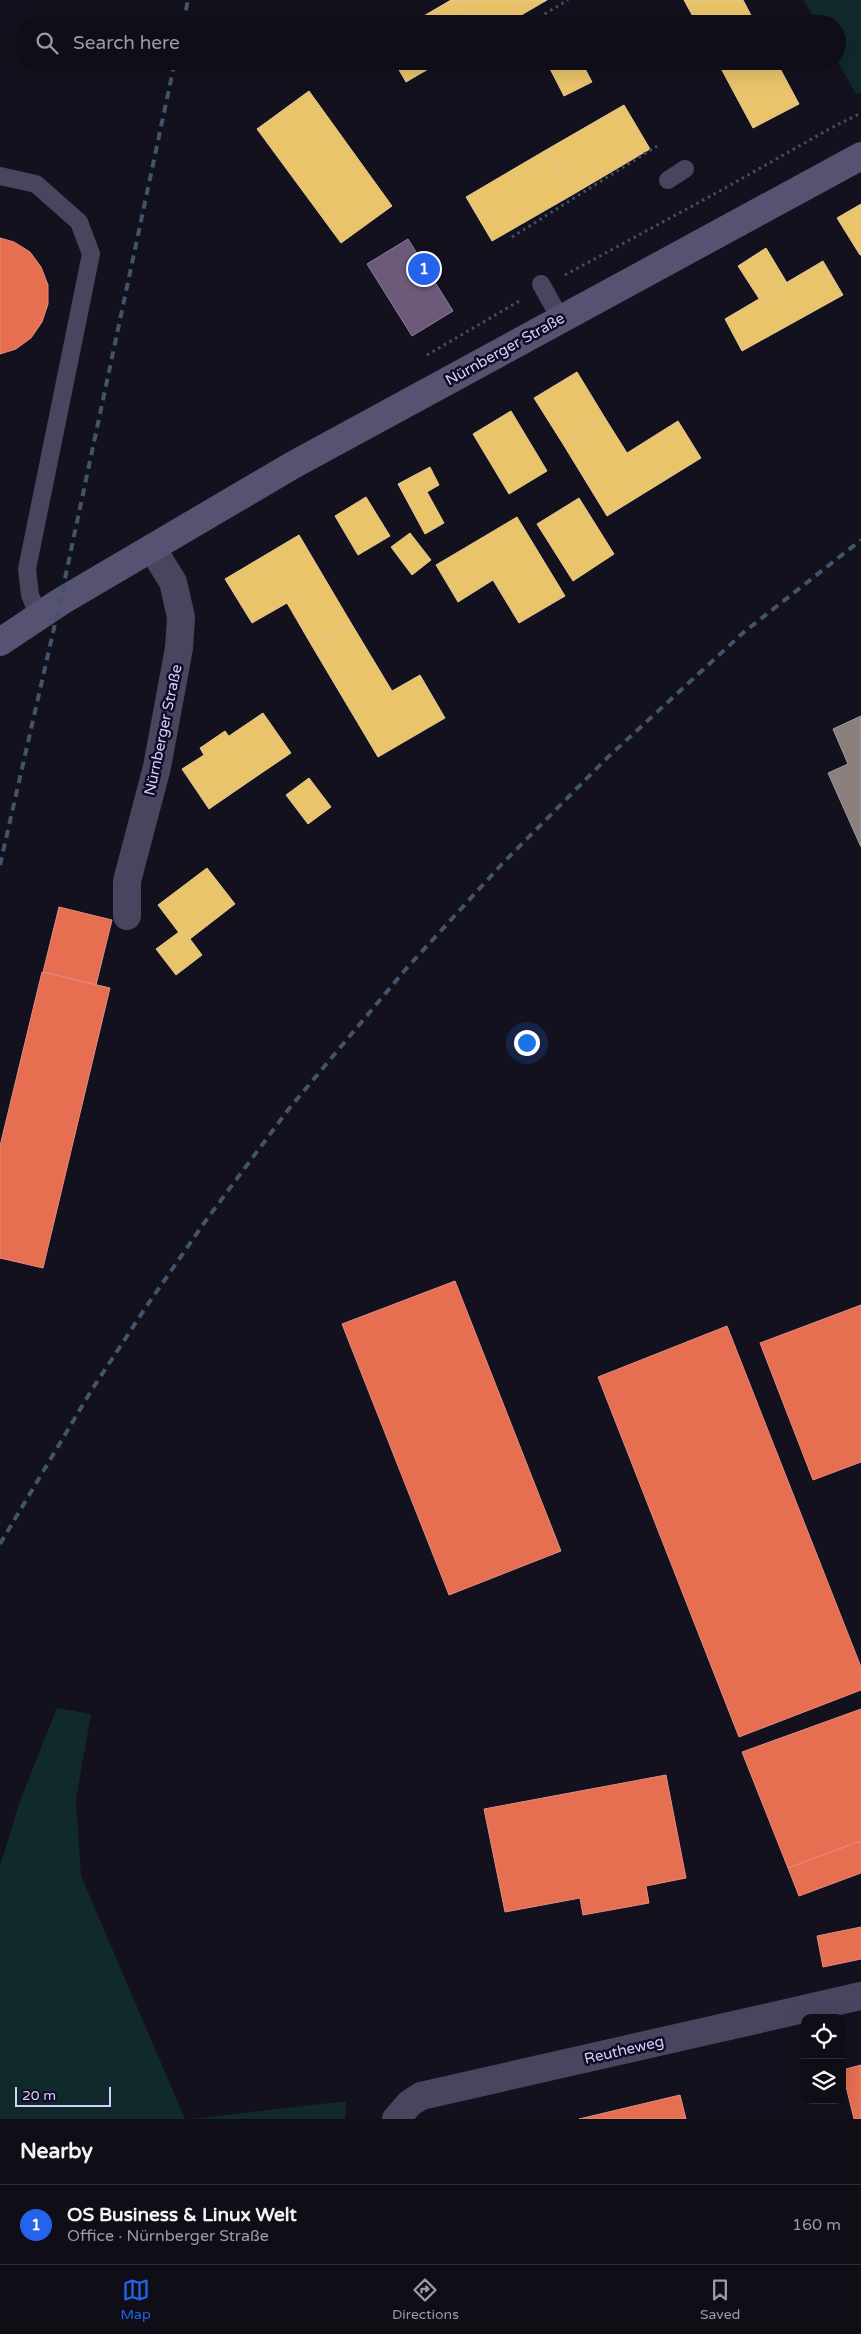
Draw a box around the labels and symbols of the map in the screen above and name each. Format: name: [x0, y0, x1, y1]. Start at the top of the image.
pin: 1: [408, 250, 440, 288]
street label: Nürnberger Straße: [442, 309, 568, 389]
street label: Nürnberger Straße: [140, 663, 186, 797]
your location: [514, 1030, 540, 1056]
street label: Reutheweg: [582, 2032, 666, 2068]
scale bar: [15, 2084, 111, 2107]

